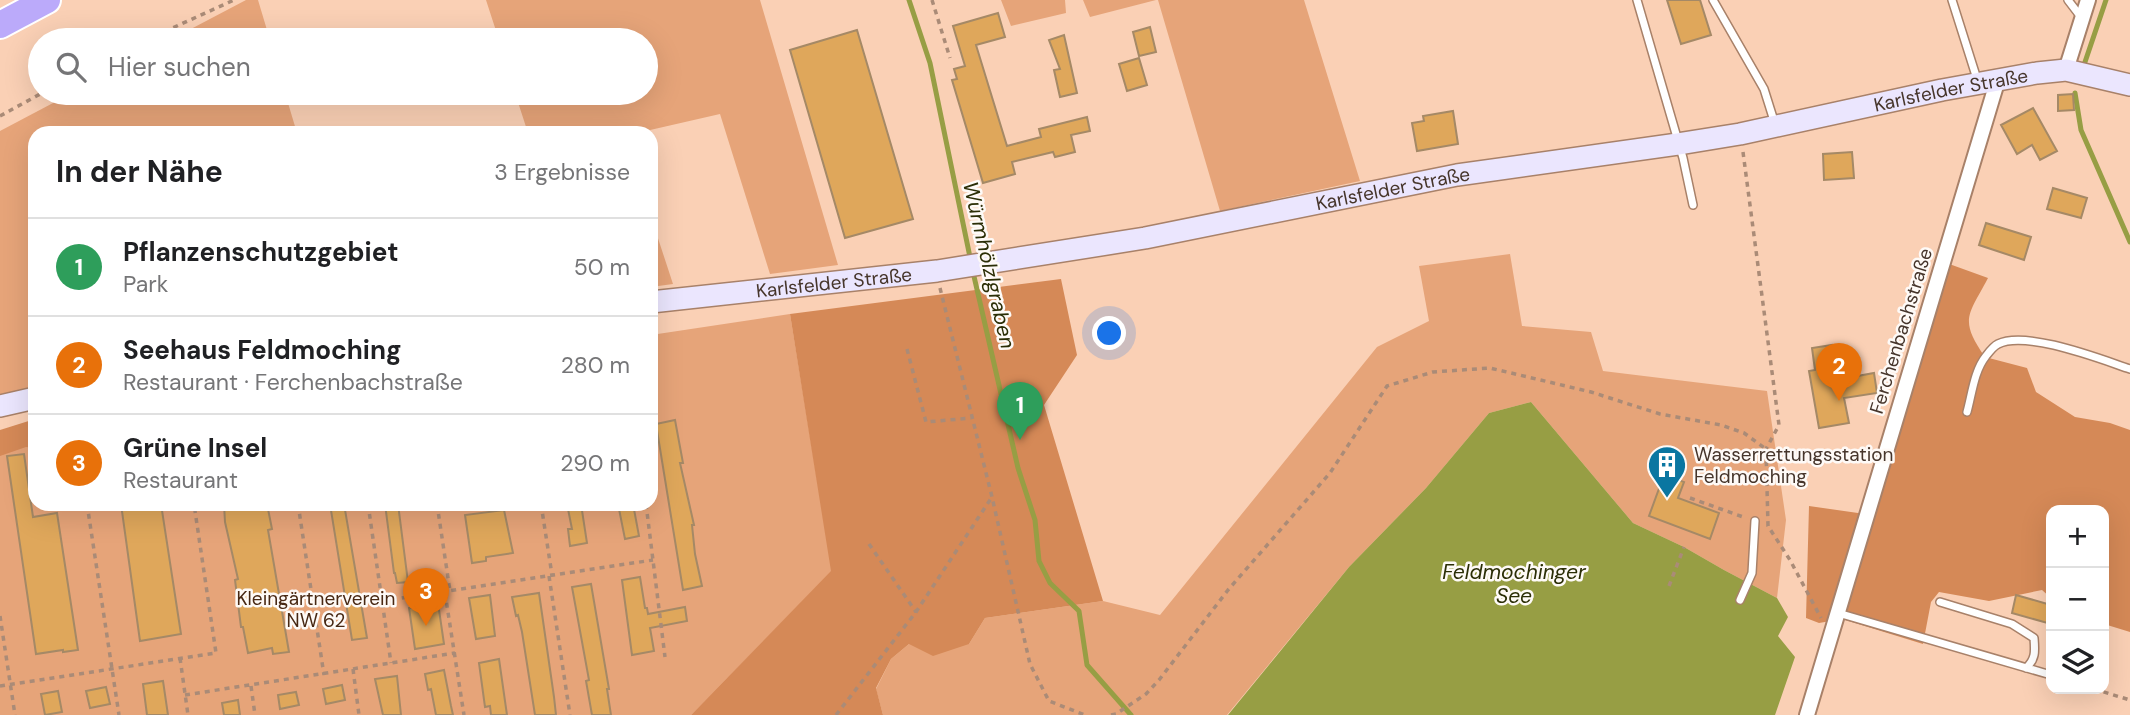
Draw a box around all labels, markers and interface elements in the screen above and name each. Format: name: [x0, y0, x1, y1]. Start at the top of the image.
search box: [28, 28, 658, 105]
icon: search: [52, 48, 90, 86]
text: Hier suchen: [108, 50, 251, 84]
street label: Karlsfelder Straße: [1871, 62, 2030, 117]
text: In der Nähe: [56, 152, 223, 191]
text: 3 Ergebnisse: [494, 157, 630, 187]
street label: Karlsfelder Straße: [1313, 161, 1471, 216]
water label: Würmhölzlgraben: [956, 179, 1022, 351]
text: Pflanzenschutzgebiet: [123, 235, 398, 269]
street label: Ferchenbachstraße: [1864, 245, 1938, 417]
text: 1: [75, 252, 83, 282]
text: 50 m: [574, 252, 630, 282]
street label: Karlsfelder Straße: [755, 261, 913, 303]
text: Park: [123, 269, 168, 299]
your location: [1092, 316, 1126, 350]
text: Seehaus Feldmoching: [123, 333, 402, 367]
pin: 2: [1816, 343, 1862, 401]
text: 2: [72, 350, 86, 380]
text: 280 m: [561, 350, 630, 380]
text: Restaurant · Ferchenbachstraße: [123, 367, 463, 397]
pin: 1: [997, 382, 1043, 440]
text: Grüne Insel: [123, 431, 267, 465]
place label: Wasserrettungsstation Feldmoching: [1694, 442, 1893, 489]
building icon: Wasserrettungsstation Feldmoching: [1646, 444, 1688, 499]
text: 3: [72, 448, 86, 478]
text: 290 m: [560, 448, 630, 478]
text: Restaurant: [123, 465, 238, 495]
map controls: [2046, 505, 2109, 694]
button: +: [2046, 505, 2109, 568]
water label: Feldmochinger See: [1442, 558, 1587, 610]
pin: 3: [403, 568, 449, 626]
button: −: [2046, 568, 2109, 631]
park label: Kleingärtnerverein NW 62: [237, 586, 396, 633]
button: layers: [2046, 631, 2109, 694]

